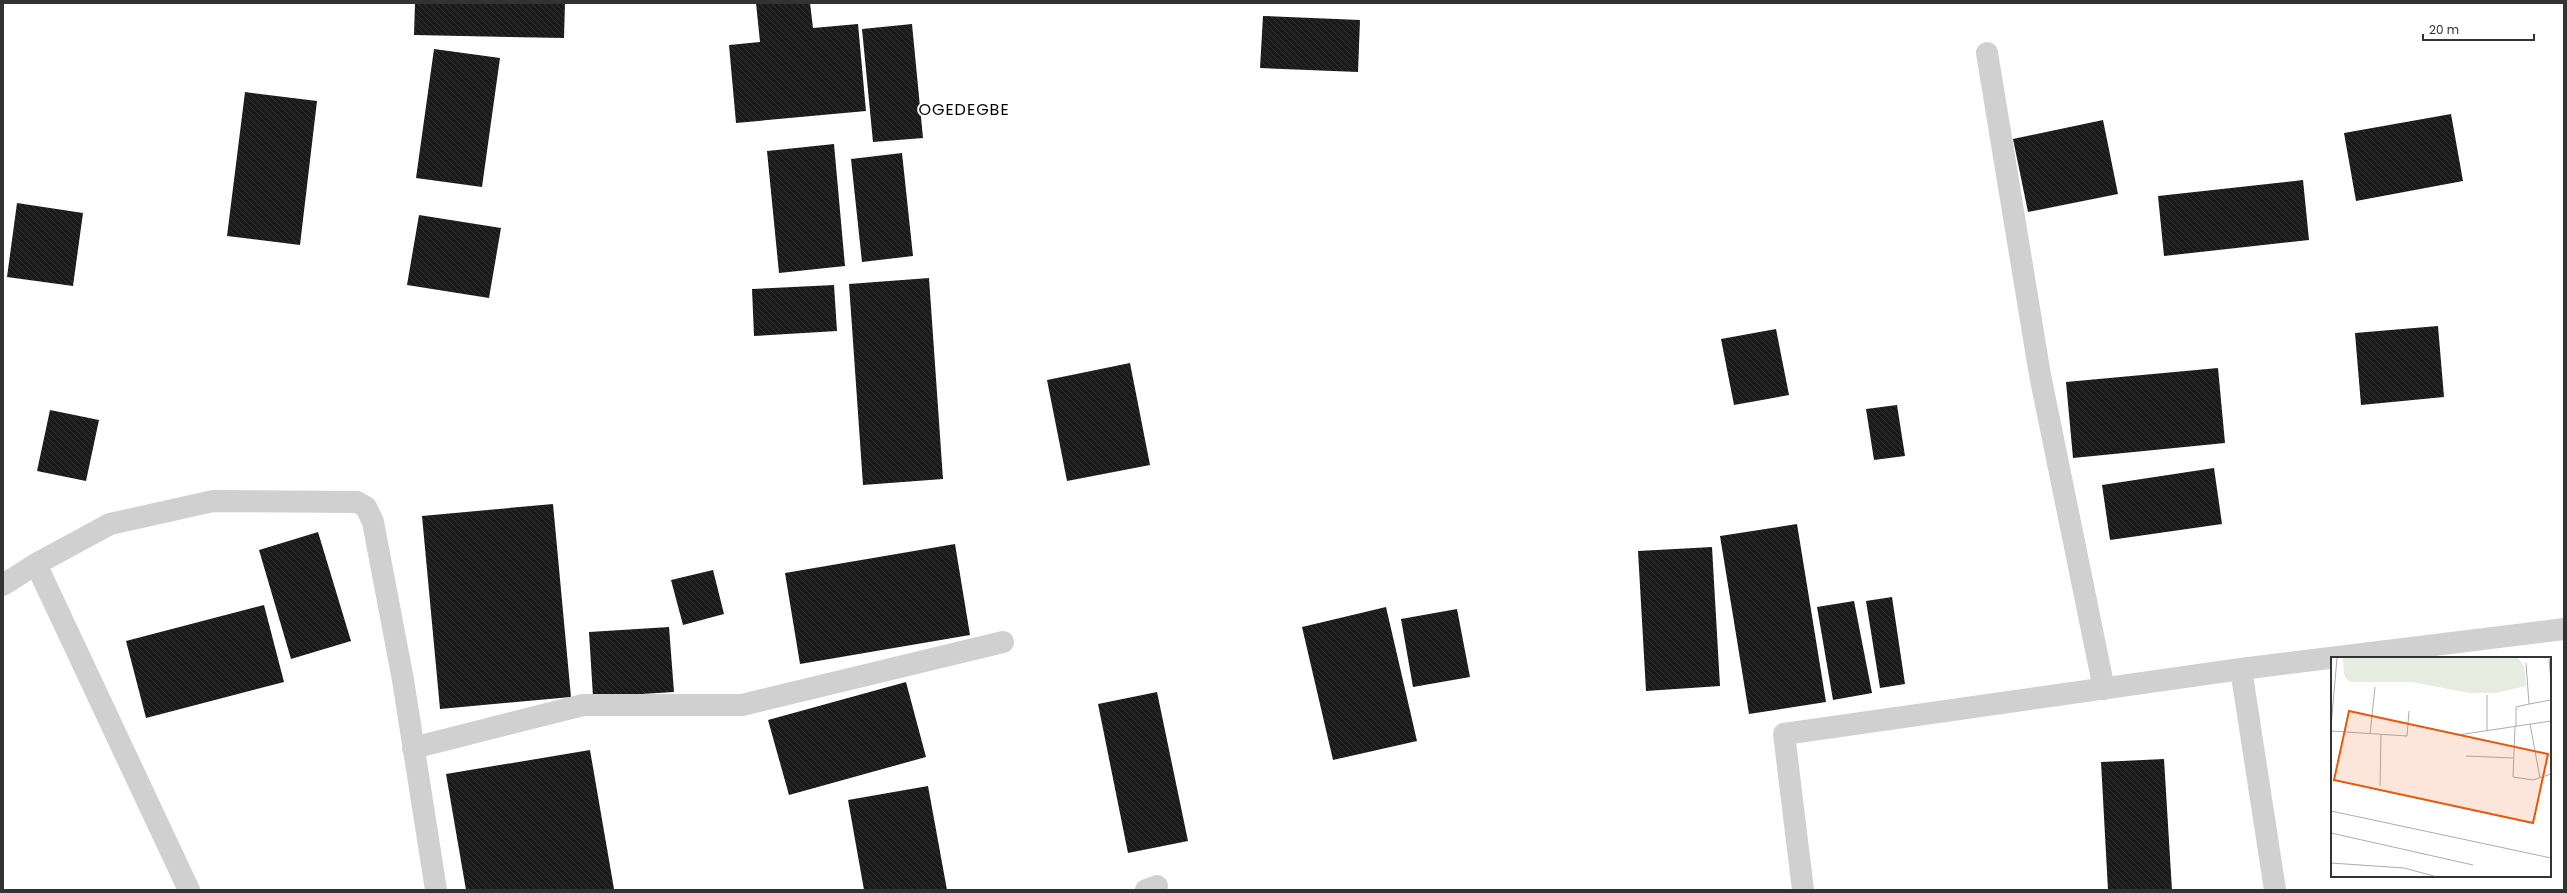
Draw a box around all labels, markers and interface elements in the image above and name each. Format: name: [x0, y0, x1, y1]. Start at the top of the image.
scale bar: [2423, 16, 2534, 42]
text: 20 m: [2429, 21, 2459, 38]
district label: OGEDEGBE: [918, 98, 1010, 121]
inset map: [2331, 657, 2551, 877]

